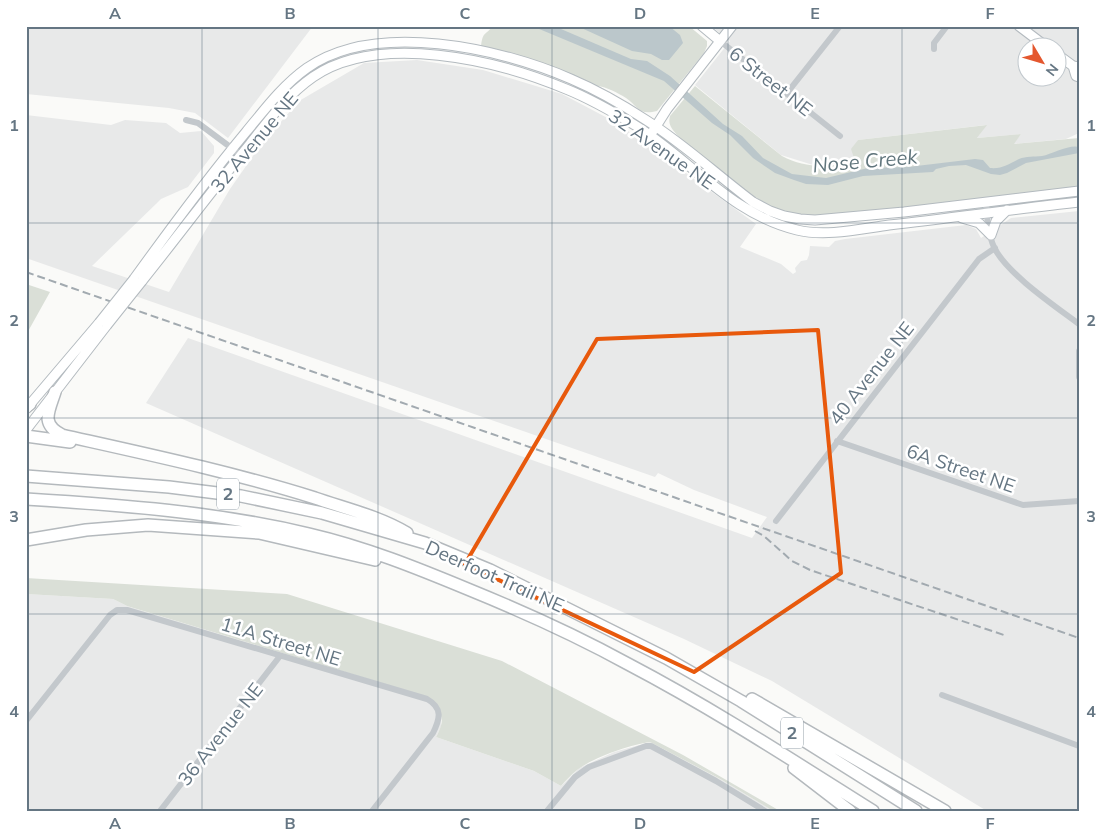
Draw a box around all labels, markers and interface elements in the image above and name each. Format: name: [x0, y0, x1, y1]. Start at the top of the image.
text: A: [109, 3, 121, 23]
text: B: [284, 3, 296, 23]
text: C: [460, 3, 471, 23]
text: D: [634, 3, 646, 23]
text: E: [810, 3, 820, 23]
text: F: [985, 3, 995, 23]
north arrow: [1018, 38, 1068, 88]
street label: 6 Street NE: [725, 41, 817, 121]
text: N: [1042, 60, 1063, 80]
street label: 32 Avenue NE: [205, 87, 303, 197]
street label: 32 Avenue NE: [604, 104, 720, 194]
text: 1: [9, 115, 19, 135]
text: 1: [1086, 115, 1096, 135]
water label: Nose Creek: [811, 143, 919, 178]
text: 2: [9, 310, 19, 330]
text: 2: [1086, 310, 1096, 330]
street label: 40 Avenue NE: [823, 317, 919, 429]
street label: 6A Street NE: [904, 438, 1018, 498]
road number: 2: [217, 478, 239, 509]
text: 3: [9, 506, 19, 526]
text: 3: [1086, 506, 1096, 526]
street label: Deerfoot Trail NE: [422, 535, 568, 617]
street label: 11A Street NE: [218, 611, 344, 671]
street label: 36 Avenue NE: [172, 678, 268, 790]
text: 4: [9, 701, 19, 721]
text: 4: [1086, 701, 1096, 721]
road number: 2: [781, 718, 803, 748]
text: A: [109, 813, 121, 833]
text: B: [284, 813, 296, 833]
text: C: [460, 813, 471, 833]
text: D: [634, 813, 646, 833]
text: E: [810, 813, 820, 833]
text: F: [985, 813, 995, 833]

